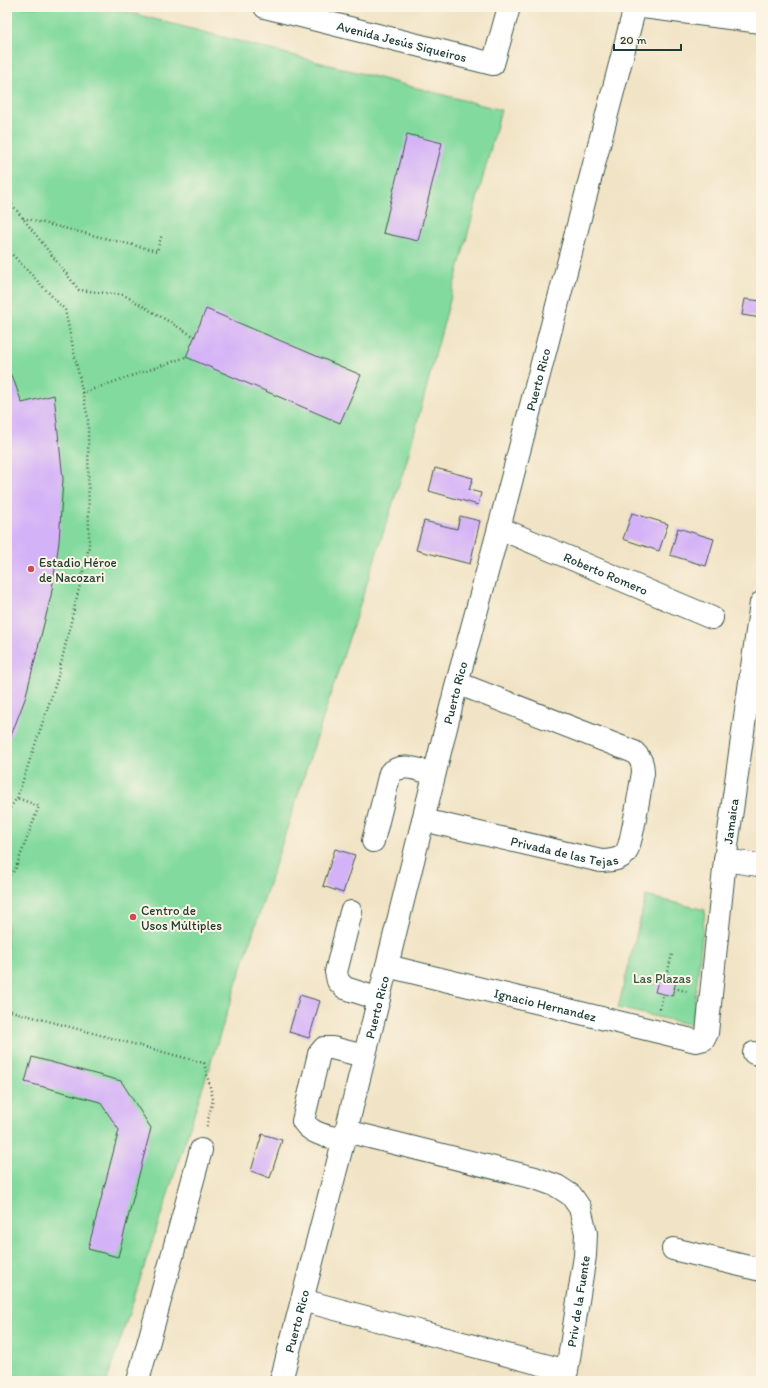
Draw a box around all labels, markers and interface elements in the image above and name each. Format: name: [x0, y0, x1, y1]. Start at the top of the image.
street label: Avenida Jesús Siqueiros: [335, 18, 468, 65]
scale bar: [614, 26, 681, 52]
text: 20 m: [620, 33, 647, 47]
street label: Puerto Rico: [523, 346, 554, 413]
street label: Roberto Romero: [561, 549, 650, 598]
place label: Estadio Héroe de Nacozari: [39, 555, 117, 585]
marker: Estadio Héroe de Nacozari: [26, 564, 36, 574]
street label: Puerto Rico: [440, 659, 471, 726]
street label: Jamaica: [720, 797, 742, 845]
street label: Privada de las Tejas: [509, 833, 620, 869]
place label: Centro de Usos Múltiples: [141, 903, 222, 933]
marker: Centro de Usos Múltiples: [128, 912, 138, 922]
park label: Las Plazas: [633, 971, 691, 986]
street label: Puerto Rico: [362, 974, 392, 1040]
street label: Ignacio Hernandez: [493, 985, 598, 1025]
street label: Priv de la Fuente: [564, 1254, 593, 1348]
street label: Puerto Rico: [282, 1288, 313, 1354]

